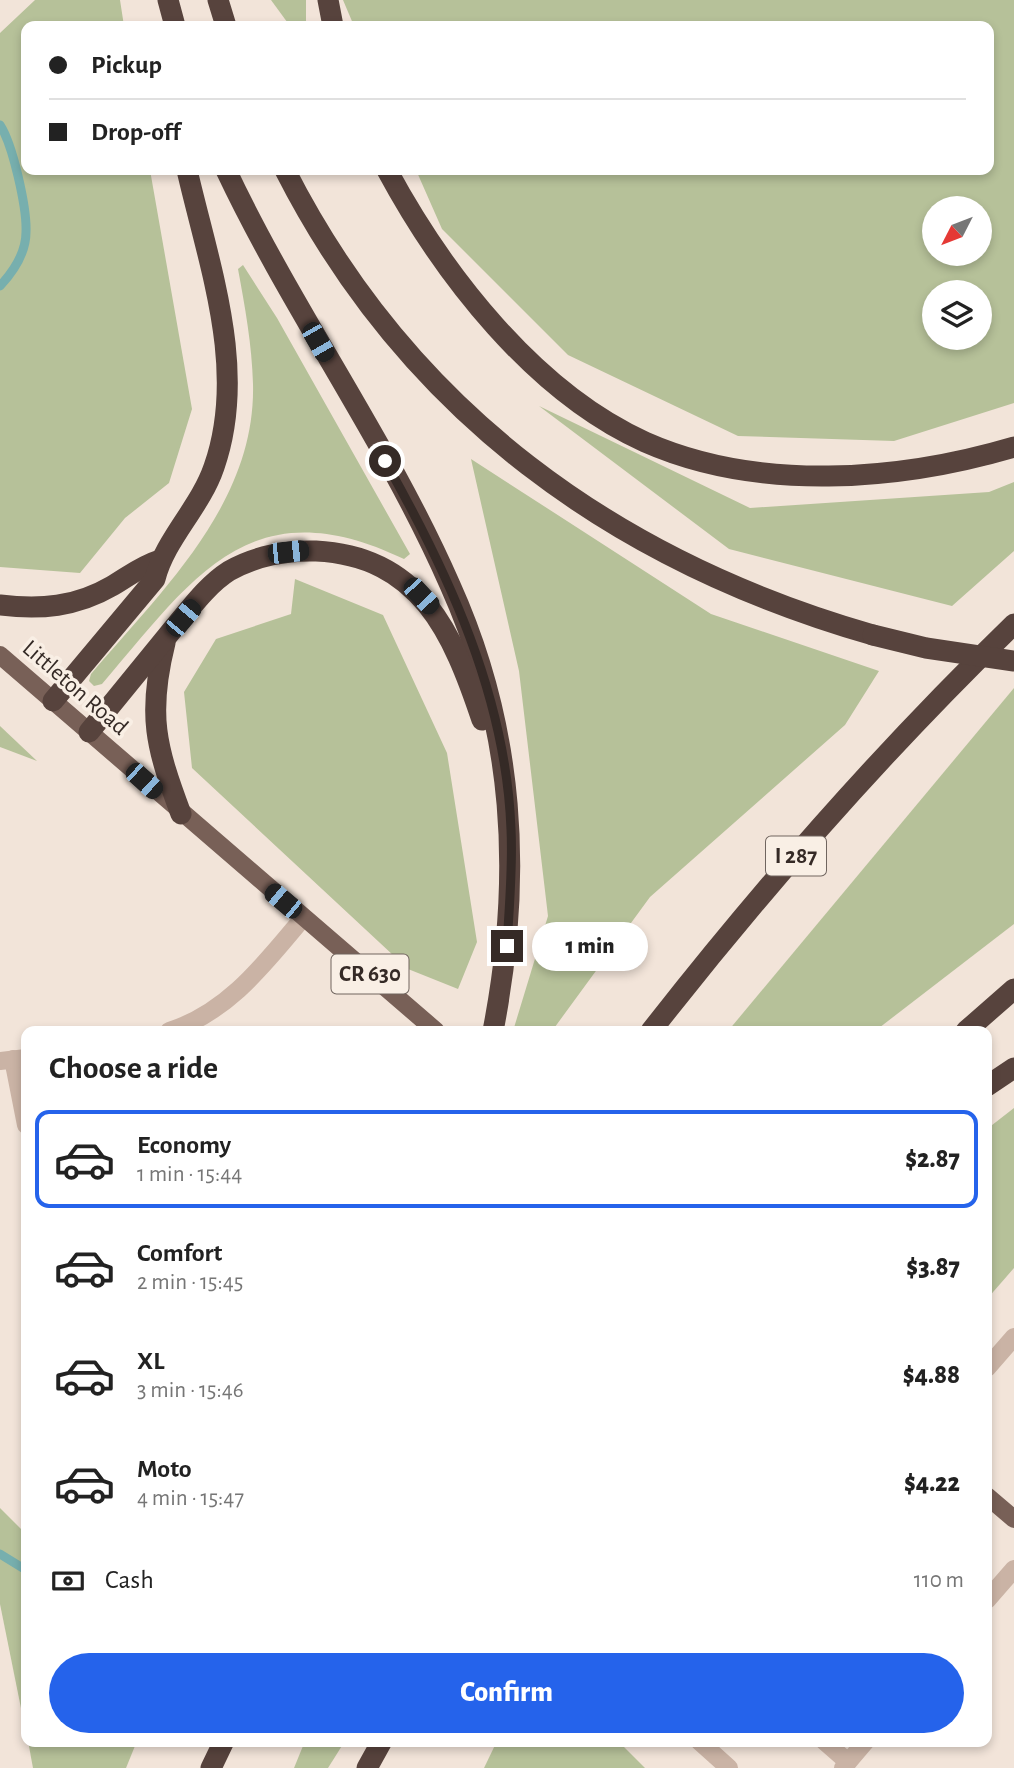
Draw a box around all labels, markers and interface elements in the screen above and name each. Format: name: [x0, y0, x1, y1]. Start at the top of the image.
text: Pickup: [91, 52, 162, 78]
text: Drop-off: [91, 119, 180, 145]
north arrow: [922, 196, 992, 266]
map controls: [922, 196, 992, 350]
button: layers: [922, 280, 992, 350]
car: [299, 319, 338, 365]
route start: [369, 445, 401, 477]
car: [267, 539, 310, 565]
car: [399, 573, 444, 619]
car: [162, 595, 205, 641]
street label: Littleton Road: [18, 636, 132, 740]
car: [122, 759, 167, 803]
road number: I 287: [766, 836, 826, 876]
car: [261, 879, 306, 923]
callout: 1 min: [532, 922, 647, 970]
route end: [491, 930, 523, 962]
text: 1 min: [566, 935, 614, 958]
road number: CR 630: [332, 954, 408, 993]
text: Choose a ride: [49, 1052, 218, 1084]
icon: car: [53, 1128, 116, 1191]
text: Economy: [137, 1132, 231, 1158]
text: $2.87: [905, 1146, 960, 1172]
text: 1 min · 15:44: [137, 1163, 242, 1186]
icon: car: [53, 1236, 116, 1299]
text: Comfort: [137, 1240, 222, 1266]
text: $3.87: [906, 1254, 960, 1280]
text: 2 min · 15:45: [137, 1271, 243, 1294]
icon: car: [53, 1344, 116, 1407]
text: XL: [137, 1348, 164, 1374]
text: $4.88: [903, 1362, 960, 1388]
text: 3 min · 15:46: [137, 1379, 244, 1402]
icon: car: [53, 1452, 116, 1515]
text: Moto: [137, 1456, 192, 1482]
text: $4.22: [904, 1470, 960, 1496]
text: 4 min · 15:47: [137, 1487, 244, 1510]
icon: cash: [49, 1562, 87, 1600]
text: Cash: [105, 1567, 154, 1593]
text: 110 m: [914, 1569, 964, 1592]
button: Confirm: [49, 1653, 964, 1733]

